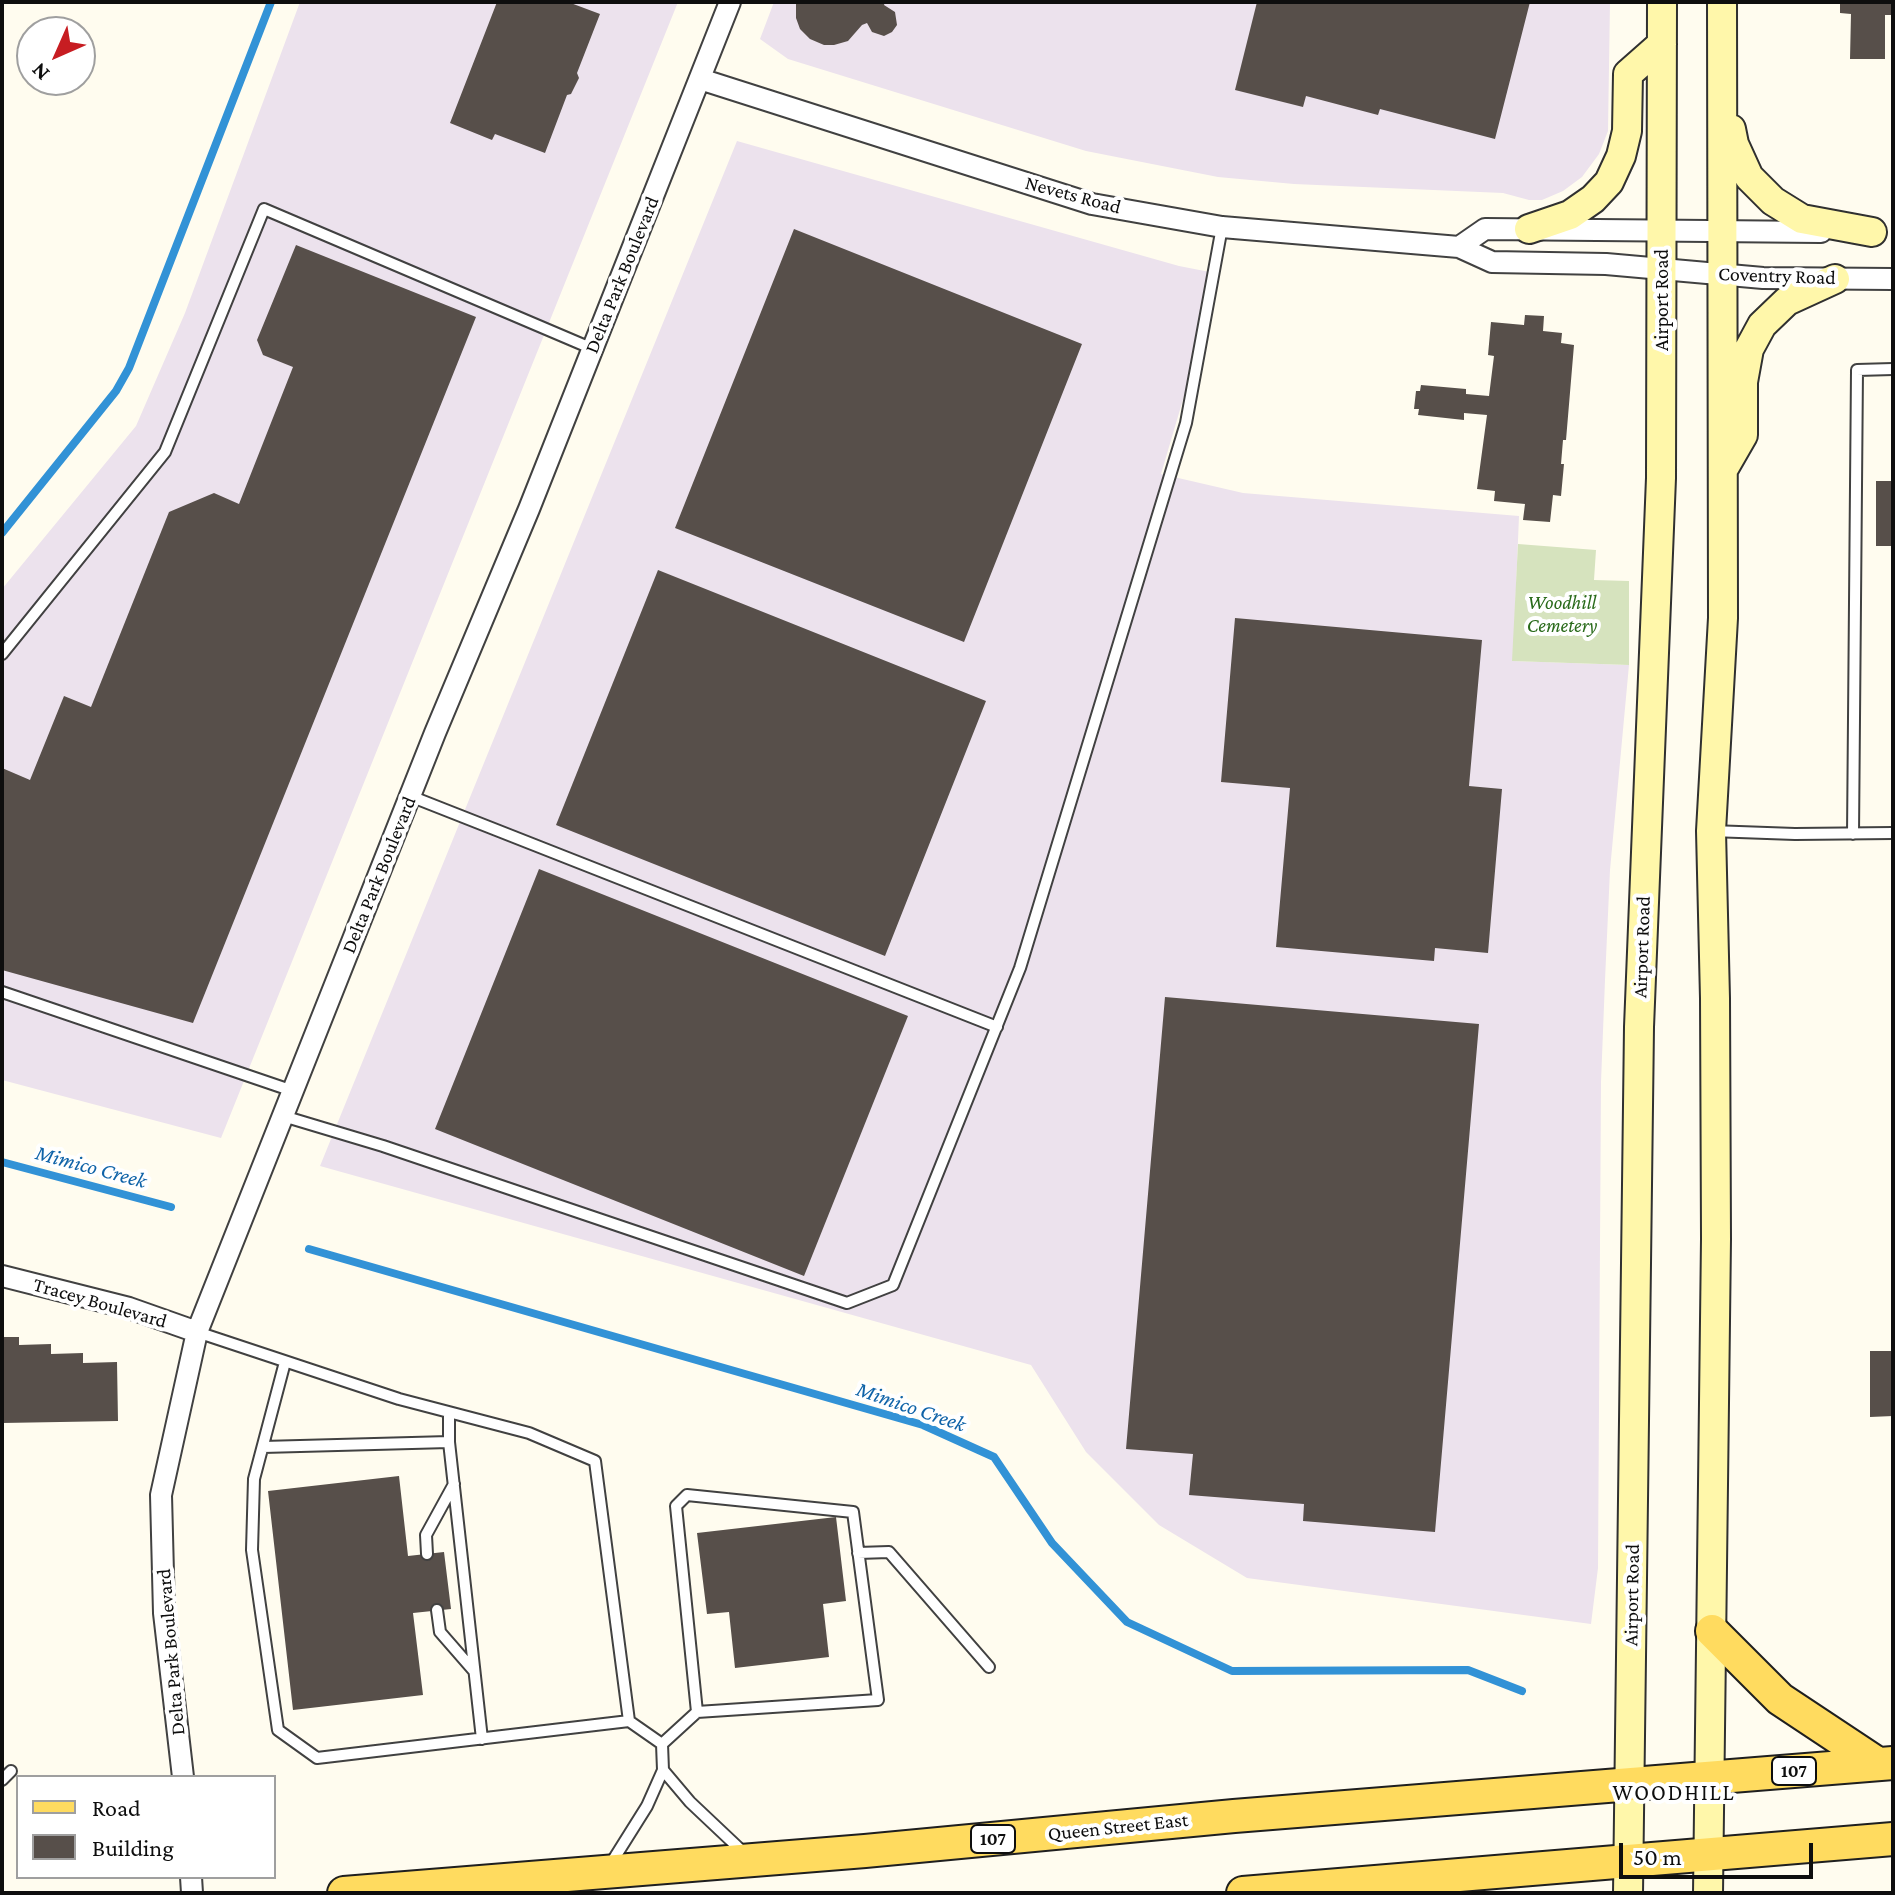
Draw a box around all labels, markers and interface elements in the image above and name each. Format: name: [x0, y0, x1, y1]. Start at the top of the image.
north arrow: [16, 16, 96, 96]
text: N: [26, 58, 54, 86]
street label: Nevets Road: [1022, 171, 1124, 219]
street label: Delta Park Boulevard: [580, 193, 664, 357]
street label: Airport Road: [1650, 249, 1674, 351]
street label: Coventry Road: [1718, 262, 1836, 290]
park label: Woodhill Cemetery: [1527, 591, 1597, 638]
street label: Delta Park Boulevard: [337, 793, 421, 957]
street label: Airport Road: [1628, 896, 1656, 998]
water label: Mimico Creek: [33, 1139, 149, 1195]
street label: Tracey Boulevard: [30, 1272, 170, 1334]
water label: Mimico Creek: [853, 1376, 969, 1438]
street label: Airport Road: [1619, 1544, 1645, 1646]
street label: Delta Park Boulevard: [152, 1568, 190, 1736]
road number: 107: [1772, 1757, 1816, 1785]
legend: [16, 1775, 276, 1879]
district label: WOODHILL: [1612, 1780, 1736, 1806]
text: Road: [92, 1794, 141, 1821]
street label: Queen Street East: [1046, 1808, 1190, 1846]
road number: 107: [971, 1825, 1015, 1853]
scale bar: [1623, 1827, 1817, 1877]
text: Building: [92, 1834, 174, 1861]
text: 50 m: [1633, 1843, 1682, 1870]

